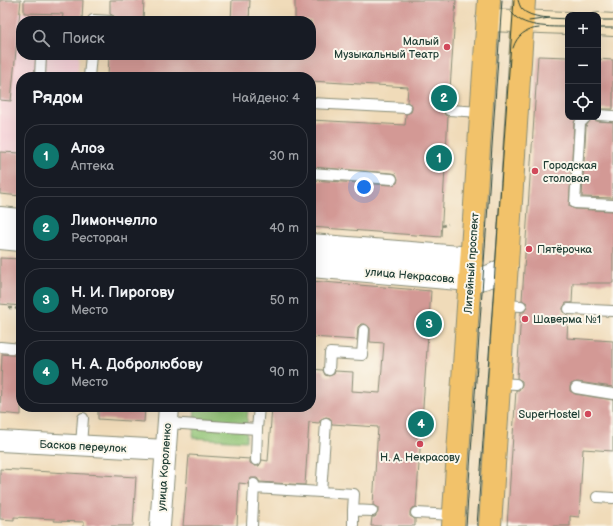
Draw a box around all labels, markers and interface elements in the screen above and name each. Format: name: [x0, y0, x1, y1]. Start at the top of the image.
map controls: [565, 12, 601, 120]
button: +: [565, 12, 601, 48]
search box: [16, 16, 316, 60]
icon: search: [30, 27, 52, 49]
text: Поиск: [62, 29, 105, 48]
place label: Малый Музыкальный Театр: [334, 35, 440, 61]
marker: Малый Музыкальный Театр: [442, 42, 452, 52]
button: −: [565, 48, 601, 84]
pin: 2: [431, 83, 457, 113]
button: locate: [565, 84, 601, 120]
text: Рядом: [32, 88, 83, 108]
text: Найдено: 4: [232, 90, 300, 106]
text: Алоэ: [71, 139, 105, 158]
pin: 1: [426, 143, 452, 173]
text: 1: [43, 148, 49, 164]
text: 30 m: [269, 148, 299, 164]
text: Аптека: [71, 158, 114, 174]
place label: Городская столовая: [543, 159, 597, 185]
marker: Городская столовая: [530, 166, 540, 176]
your location: [354, 177, 374, 197]
text: Лимончелло: [71, 211, 158, 230]
street label: Литейный проспект: [461, 212, 482, 315]
text: 2: [42, 220, 50, 236]
text: 40 m: [269, 220, 299, 236]
text: Ресторан: [71, 230, 128, 246]
place label: Пятёрочка: [537, 243, 593, 256]
marker: Пятёрочка: [524, 244, 534, 254]
street label: улица Некрасова: [365, 265, 456, 286]
text: Н. И. Пирогову: [71, 283, 175, 302]
text: 3: [42, 292, 50, 308]
text: 50 m: [270, 292, 299, 308]
text: Место: [71, 302, 108, 318]
pin: 3: [416, 309, 442, 339]
place label: Шаверма №1: [533, 313, 601, 326]
marker: Шаверма №1: [520, 314, 530, 324]
text: Н. А. Добролюбову: [71, 355, 203, 374]
text: 4: [42, 364, 50, 380]
text: 90 m: [270, 364, 299, 380]
text: Место: [71, 374, 108, 390]
place label: SuperHostel: [519, 408, 580, 421]
pin: 4: [408, 409, 434, 439]
marker: SuperHostel: [583, 409, 593, 419]
street label: улица Короленко: [155, 422, 174, 511]
street label: Басков переулок: [39, 438, 127, 455]
marker: Н. А. Некрасову: [415, 439, 425, 449]
place label: Н. А. Некрасову: [380, 451, 460, 464]

